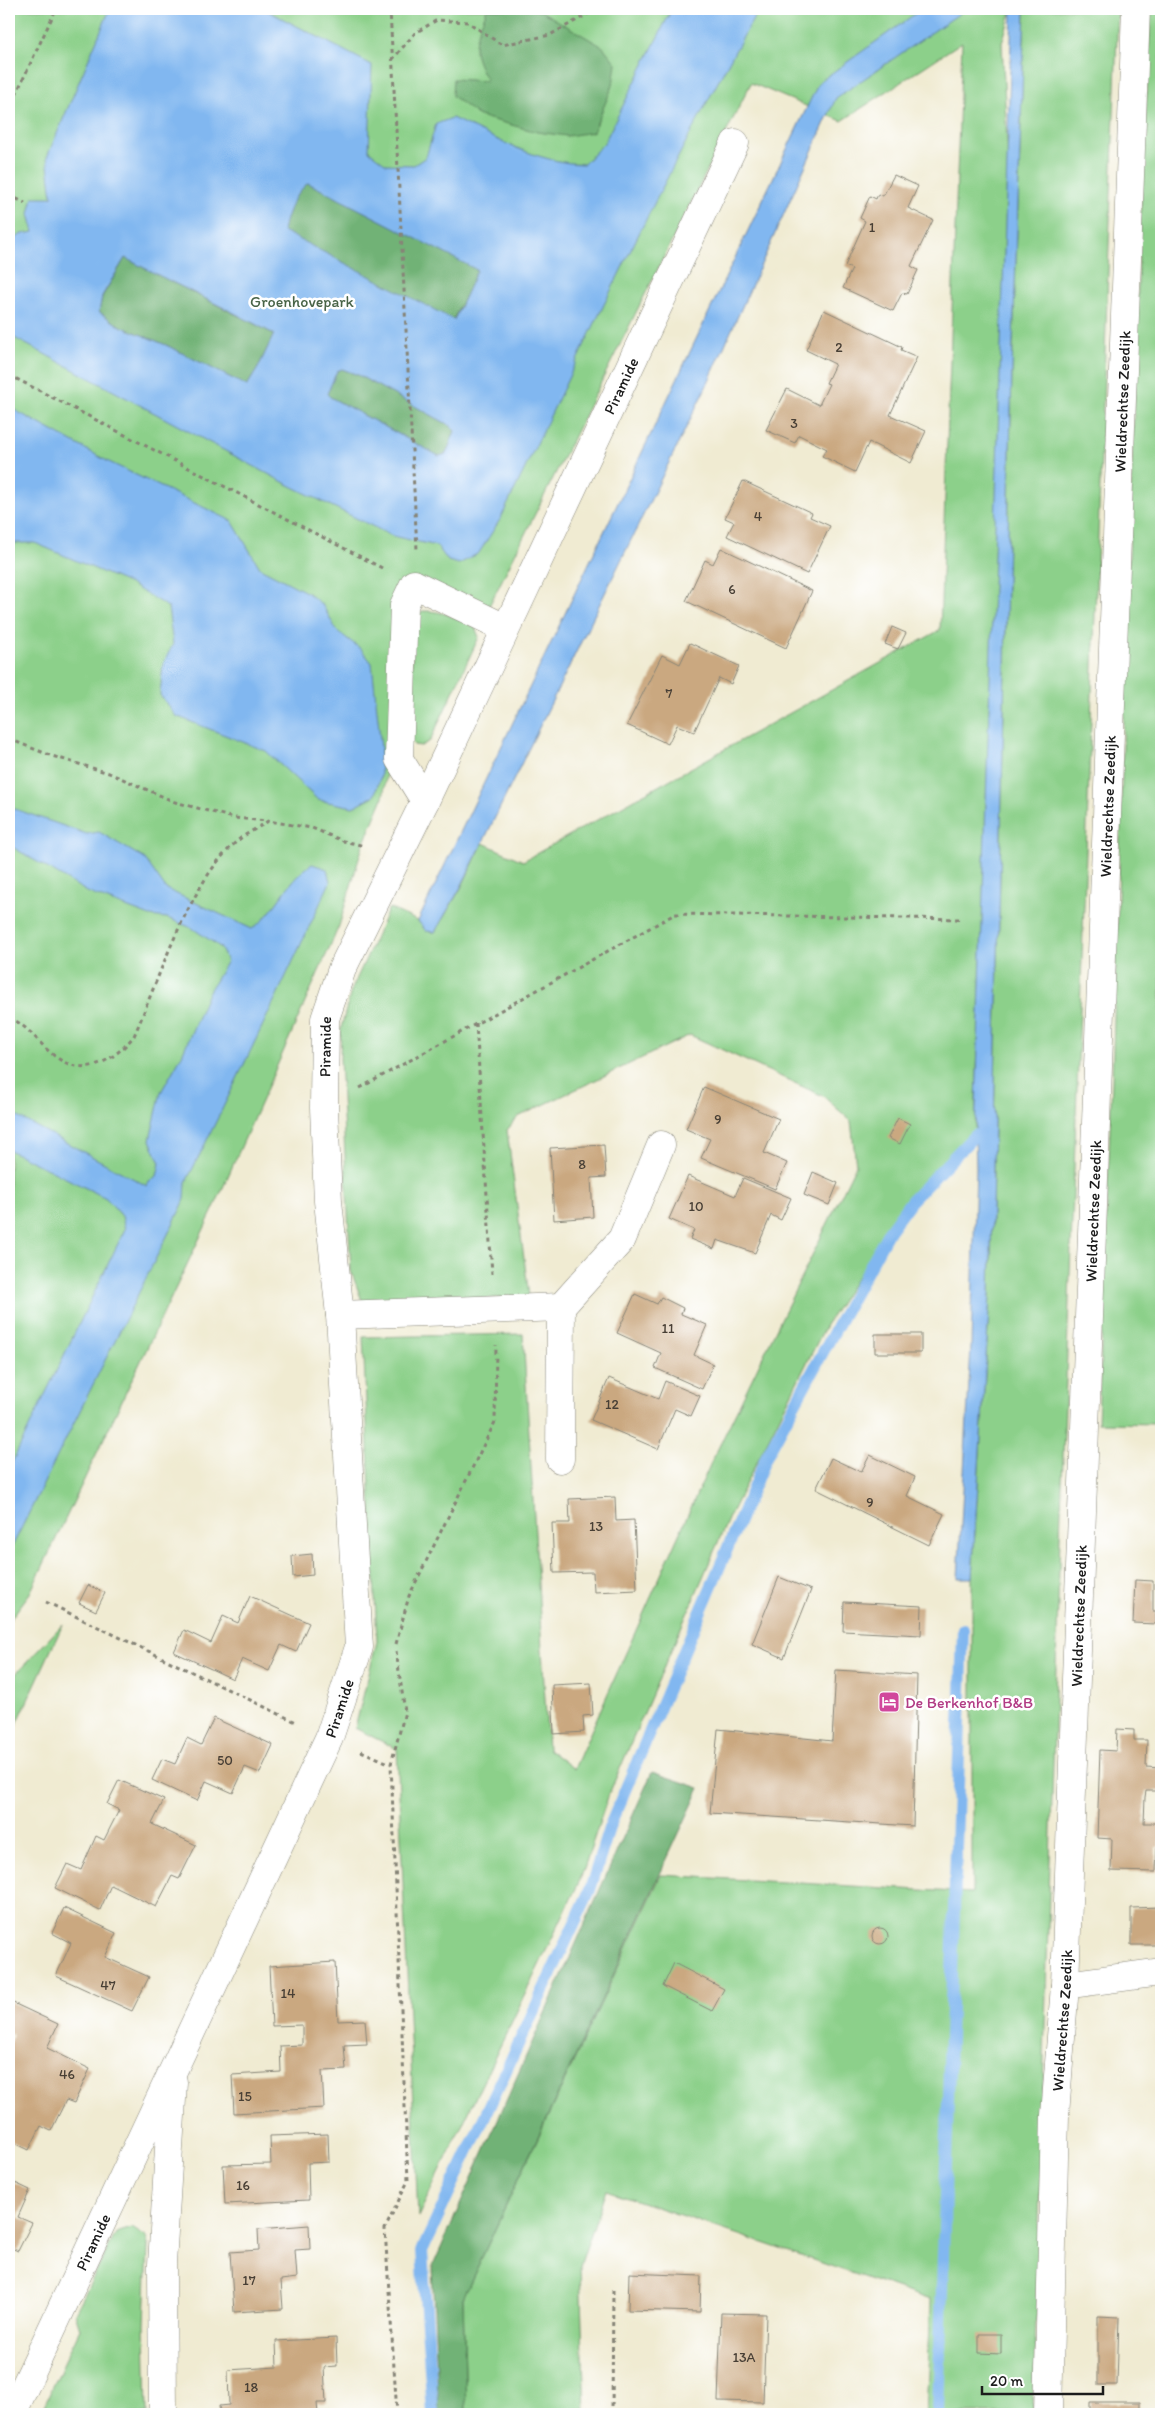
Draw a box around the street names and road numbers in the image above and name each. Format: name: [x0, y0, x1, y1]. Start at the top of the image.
street label: Wieldrechtse Zeedijk: [1110, 329, 1134, 473]
street label: Piramide: [600, 354, 643, 417]
street label: Wieldrechtse Zeedijk: [1096, 734, 1120, 878]
street label: Piramide: [315, 1016, 335, 1077]
street label: Wieldrechtse Zeedijk: [1081, 1139, 1105, 1282]
street label: Wieldrechtse Zeedijk: [1067, 1544, 1091, 1687]
street label: Piramide: [321, 1677, 358, 1740]
street label: Wieldrechtse Zeedijk: [1048, 1948, 1076, 2092]
street label: Piramide: [72, 2211, 115, 2274]

